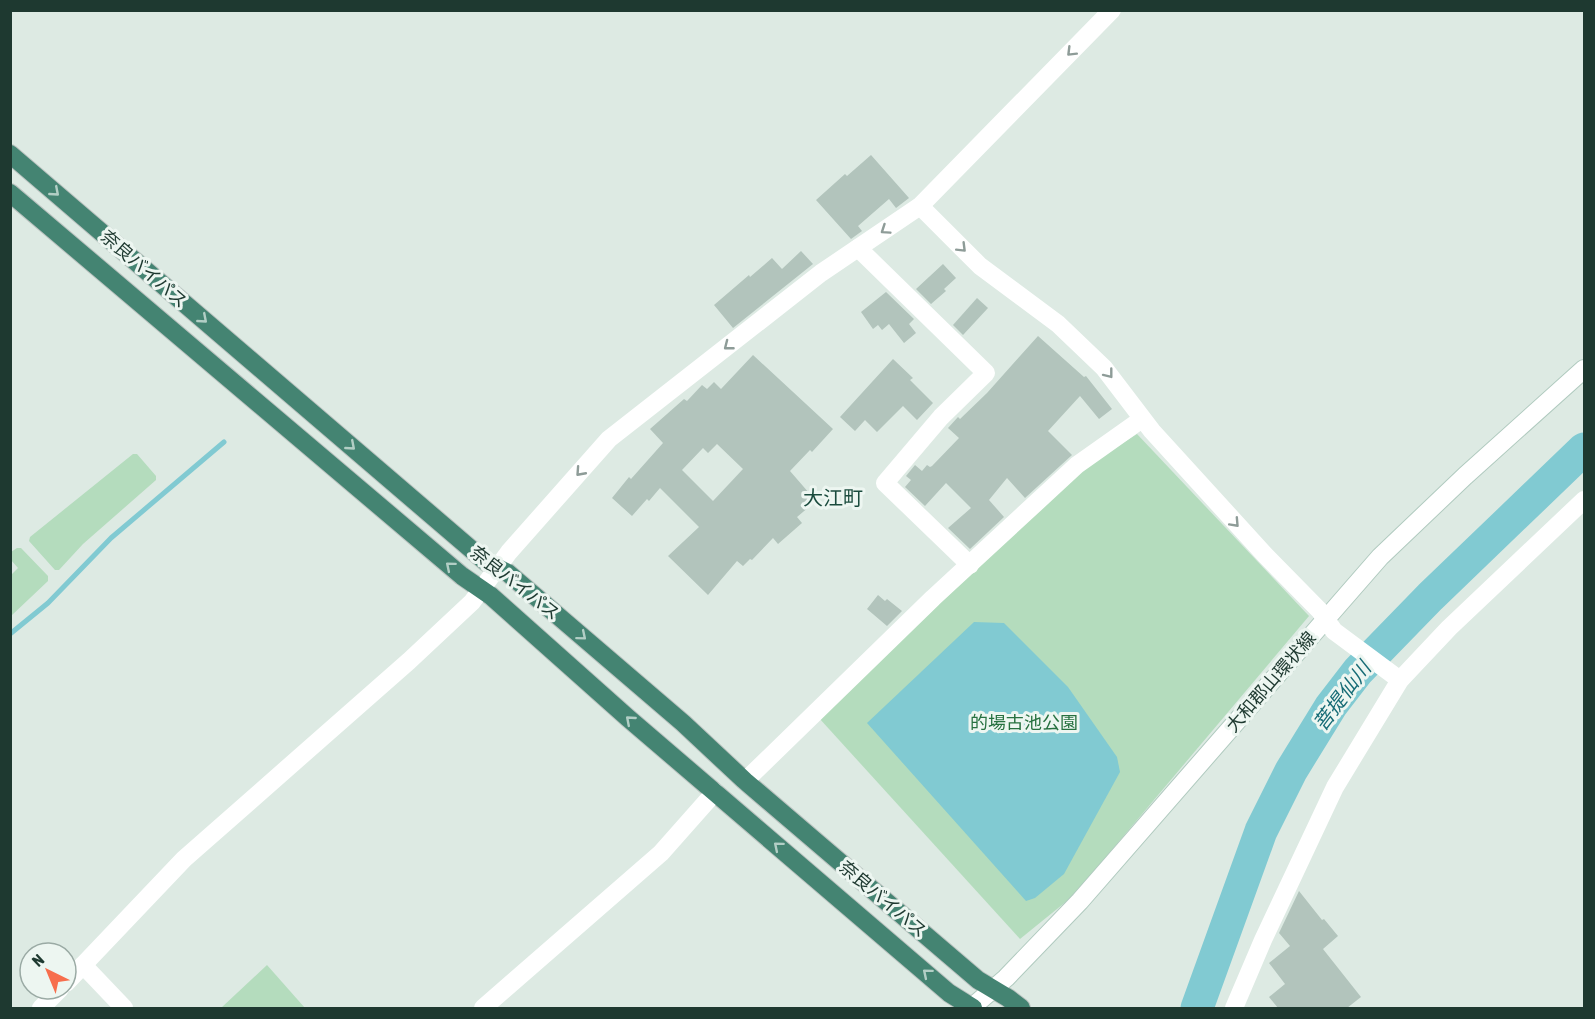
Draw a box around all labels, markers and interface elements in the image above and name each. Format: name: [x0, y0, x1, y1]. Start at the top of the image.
one-way arrow: [1067, 45, 1078, 56]
one-way arrow: [48, 185, 59, 196]
one-way arrow: [881, 223, 892, 234]
street label: 奈良バイパス: [97, 225, 192, 312]
one-way arrow: [954, 240, 965, 251]
one-way arrow: [196, 312, 207, 323]
one-way arrow: [724, 338, 735, 349]
one-way arrow: [1102, 368, 1113, 379]
one-way arrow: [344, 439, 355, 450]
one-way arrow: [576, 465, 587, 476]
district label: 大江町: [803, 486, 863, 509]
one-way arrow: [1228, 516, 1239, 527]
street label: 奈良バイパス: [466, 541, 564, 624]
one-way arrow: [446, 562, 457, 573]
street label: 大和郡山環状線: [1221, 627, 1320, 736]
one-way arrow: [575, 629, 586, 640]
water label: 菩提仙川: [1308, 655, 1376, 735]
park label: 的場古池公園: [970, 712, 1078, 733]
one-way arrow: [626, 716, 637, 727]
one-way arrow: [774, 843, 785, 854]
street label: 奈良バイパス: [835, 856, 931, 941]
north arrow: [18, 941, 78, 1001]
text: N: [28, 950, 47, 970]
one-way arrow: [923, 969, 934, 980]

